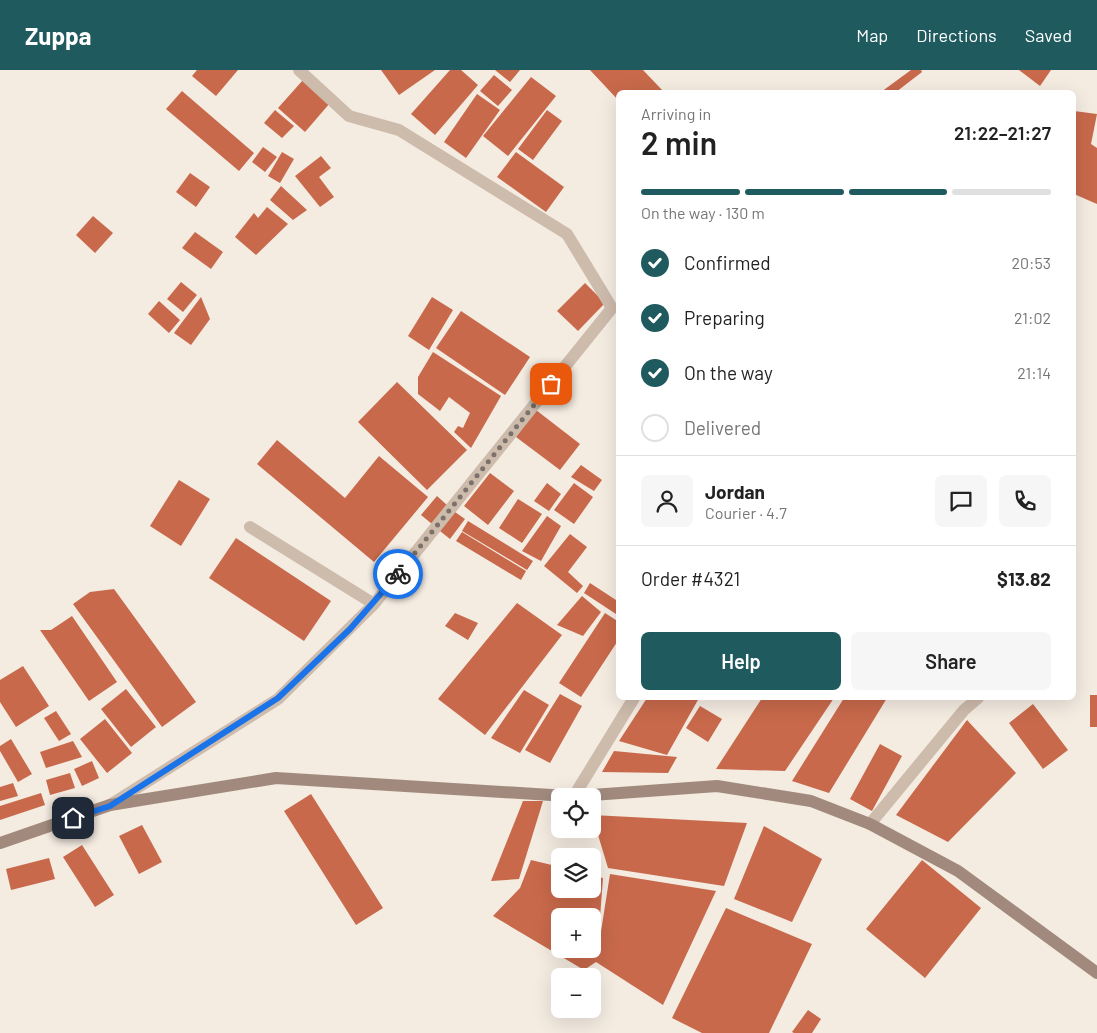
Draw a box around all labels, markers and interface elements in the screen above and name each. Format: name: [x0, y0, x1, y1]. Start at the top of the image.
text: Zuppa: [25, 21, 91, 50]
text: Map: [856, 24, 888, 46]
text: Directions: [916, 24, 997, 46]
text: Saved: [1025, 24, 1072, 46]
text: Arriving in: [641, 104, 711, 123]
text: 21:22–21:27: [954, 121, 1051, 144]
text: 2 min: [641, 123, 717, 161]
text: On the way · 130 m: [641, 203, 765, 222]
icon: check: [641, 249, 669, 277]
text: Confirmed: [684, 251, 771, 274]
text: 20:53: [1011, 253, 1051, 272]
icon: check: [641, 304, 669, 332]
text: Preparing: [684, 306, 765, 329]
text: 21:02: [1014, 308, 1051, 327]
icon: check: [641, 359, 669, 387]
text: On the way: [684, 361, 773, 384]
pin: [530, 363, 572, 405]
text: 21:14: [1017, 363, 1051, 382]
icon: bag: [537, 370, 565, 398]
text: Delivered: [684, 416, 761, 439]
button: person: [641, 475, 693, 527]
button: chat: [935, 475, 987, 527]
button: phone: [999, 475, 1051, 527]
text: Jordan: [705, 480, 765, 503]
text: Courier · 4.7: [705, 503, 787, 522]
courier: [373, 549, 423, 599]
icon: bike: [384, 560, 412, 588]
text: Order #4321: [641, 567, 740, 590]
text: $13.82: [997, 567, 1051, 590]
button: Help: [641, 632, 841, 690]
button: Share: [851, 632, 1051, 690]
map controls: [551, 788, 601, 1018]
button: locate: [551, 788, 601, 838]
pin: [52, 797, 94, 839]
icon: home: [59, 804, 87, 832]
button: layers: [551, 848, 601, 898]
button: +: [551, 908, 601, 958]
button: −: [551, 968, 601, 1018]

